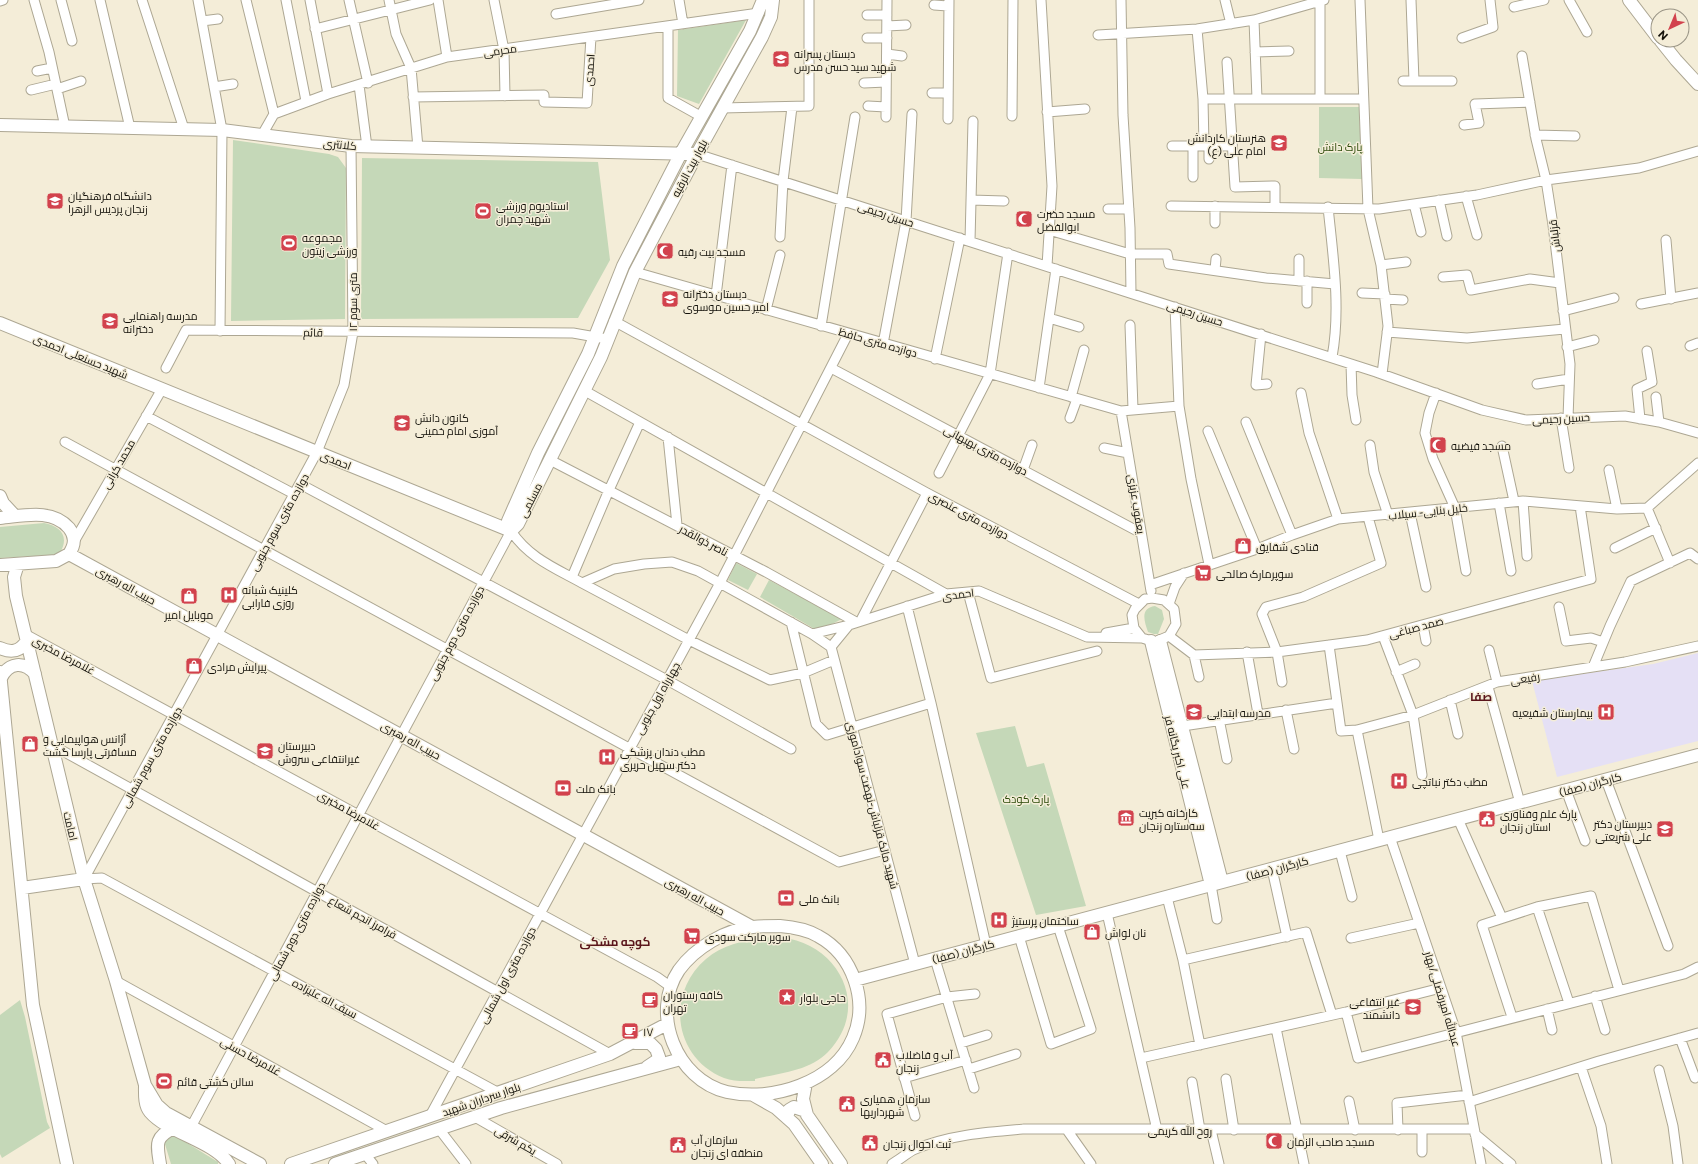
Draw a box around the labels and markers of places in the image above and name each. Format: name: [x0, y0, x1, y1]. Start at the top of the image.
place label: دبستان پسرانه شهید سید حسن مدرس: [794, 47, 896, 74]
school or university icon: دبستان پسرانه شهید سید حسن مدرس: [771, 49, 791, 69]
place label: هنرستان کاردانش امام علی (ع): [1188, 131, 1266, 159]
school or university icon: هنرستان کاردانش امام علی (ع): [1269, 133, 1289, 153]
place label: دانشگاه فرهنگیان زنجان پردیس الزهرا: [68, 189, 152, 216]
school or university icon: دانشگاه فرهنگیان زنجان پردیس الزهرا: [45, 191, 65, 211]
place label: استادیوم ورزشی شهید چمران: [496, 199, 569, 226]
sports icon: استادیوم ورزشی شهید چمران: [473, 201, 493, 221]
place label: مسجد حضرت ابوالفضل: [1037, 207, 1095, 234]
mosque icon: مسجد حضرت ابوالفضل: [1014, 209, 1034, 229]
place label: مجموعه ورزشی زیتون: [302, 231, 357, 258]
sports icon: مجموعه ورزشی زیتون: [279, 233, 299, 253]
mosque icon: مسجد بیت رقیه: [655, 241, 675, 261]
place label: مسجد بیت رقیه: [678, 245, 746, 259]
place label: دبستان دخترانه امیر حسین موسوی: [683, 287, 769, 314]
school or university icon: دبستان دخترانه امیر حسین موسوی: [660, 289, 680, 309]
place label: مدرسه راهنمایی دخترانه: [123, 309, 198, 336]
school or university icon: مدرسه راهنمایی دخترانه: [100, 311, 120, 331]
place label: کانون دانش آموزی امام خمینی: [415, 411, 498, 439]
school or university icon: کانون دانش آموزی امام خمینی: [392, 413, 412, 433]
mosque icon: مسجد فیضیه: [1428, 435, 1448, 455]
place label: مسجد فیضیه: [1451, 439, 1511, 452]
shop icon: قنادی شقایق: [1233, 536, 1253, 556]
place label: قنادی شقایق: [1256, 540, 1319, 554]
supermarket icon: سوپرمارک صالحی: [1193, 563, 1213, 583]
place label: سوپرمارک صالحی: [1216, 567, 1293, 581]
place label: کلینیک شبانه روزی فارابی: [242, 583, 298, 610]
hospital icon: کلینیک شبانه روزی فارابی: [219, 585, 239, 605]
shop icon: موبایل امیر: [179, 586, 199, 606]
place label: موبایل امیر: [164, 608, 213, 622]
shop icon: پیرایش مرادی: [184, 656, 204, 676]
place label: پیرایش مرادی: [207, 660, 267, 674]
school or university icon: مدرسه ابتدایی: [1184, 702, 1204, 722]
hospital icon: بیمارستان شفیعیه: [1596, 702, 1616, 722]
place label: مدرسه ابتدایی: [1207, 706, 1271, 720]
place label: بیمارستان شفیعیه: [1512, 706, 1593, 720]
place label: آژانس هواپیمایی و مسافرتی پارسا گشت: [43, 732, 137, 759]
shop icon: آژانس هواپیمایی و مسافرتی پارسا گشت: [20, 734, 40, 754]
place label: دبیرستان غیرانتفاعی سروش: [278, 739, 360, 766]
school or university icon: دبیرستان غیرانتفاعی سروش: [255, 741, 275, 761]
place label: مطب دندان پزشکی دکتر سهیل حریری: [620, 745, 705, 772]
hospital icon: مطب دندان پزشکی دکتر سهیل حریری: [597, 747, 617, 767]
hospital icon: مطب دکتر نباتچی: [1389, 771, 1409, 791]
place label: مطب دکتر نباتچی: [1412, 775, 1488, 789]
bank icon: بانک ملت: [553, 778, 573, 798]
place label: بانک ملت: [576, 782, 616, 795]
place label: کارخانه کبریت سه‌ستاره زنجان: [1139, 806, 1205, 833]
place label: پارک علم وفناوری استان زنجان: [1500, 807, 1577, 834]
museum icon: کارخانه کبریت سه‌ستاره زنجان: [1116, 808, 1136, 828]
public building icon: پارک علم وفناوری استان زنجان: [1477, 809, 1497, 829]
place label: دبیرستان دکتر علی شریعتی: [1592, 817, 1652, 844]
school or university icon: دبیرستان دکتر علی شریعتی: [1655, 819, 1675, 839]
bank icon: بانک ملی: [776, 888, 796, 908]
place label: بانک ملی: [799, 892, 839, 906]
hospital icon: ساختمان پرستیژ: [989, 910, 1009, 930]
place label: ساختمان پرستیژ: [1011, 914, 1079, 928]
shop icon: نان لواش: [1082, 922, 1102, 942]
supermarket icon: سوپر مارکت سودی: [682, 926, 702, 946]
place label: نان لواش: [1105, 926, 1146, 940]
place label: سوپر مارکت سودی: [705, 930, 791, 944]
place icon: حاجی بلوار: [777, 987, 797, 1007]
place label: کافه رستوران تهران: [663, 988, 723, 1015]
cafe icon: کافه رستوران تهران: [640, 990, 660, 1010]
place label: حاجی بلوار: [799, 991, 846, 1005]
place label: غیر انتفاعی دانشمند: [1349, 995, 1400, 1021]
school or university icon: غیر انتفاعی دانشمند: [1403, 997, 1423, 1017]
cafe icon: ۱۷: [620, 1021, 640, 1041]
place label: ۱۷: [643, 1025, 653, 1038]
place label: آب و فاضلاب زنجان: [896, 1048, 953, 1075]
public building icon: آب و فاضلاب زنجان: [873, 1050, 893, 1070]
sports icon: سالن کشتی قائم: [154, 1071, 174, 1091]
place label: سالن کشتی قائم: [177, 1075, 254, 1090]
place label: سازمان همیاری شهرداریها: [860, 1092, 930, 1119]
public building icon: سازمان همیاری شهرداریها: [837, 1094, 857, 1114]
mosque icon: مسجد صاحب الزمان: [1264, 1131, 1284, 1151]
place label: سازمان آب منطقه ای زنجان: [691, 1133, 763, 1160]
public building icon: ثبت احوال زنجان: [860, 1133, 880, 1153]
public building icon: سازمان آب منطقه ای زنجان: [668, 1135, 688, 1155]
place label: مسجد صاحب الزمان: [1287, 1135, 1375, 1149]
place label: ثبت احوال زنجان: [883, 1137, 951, 1151]

